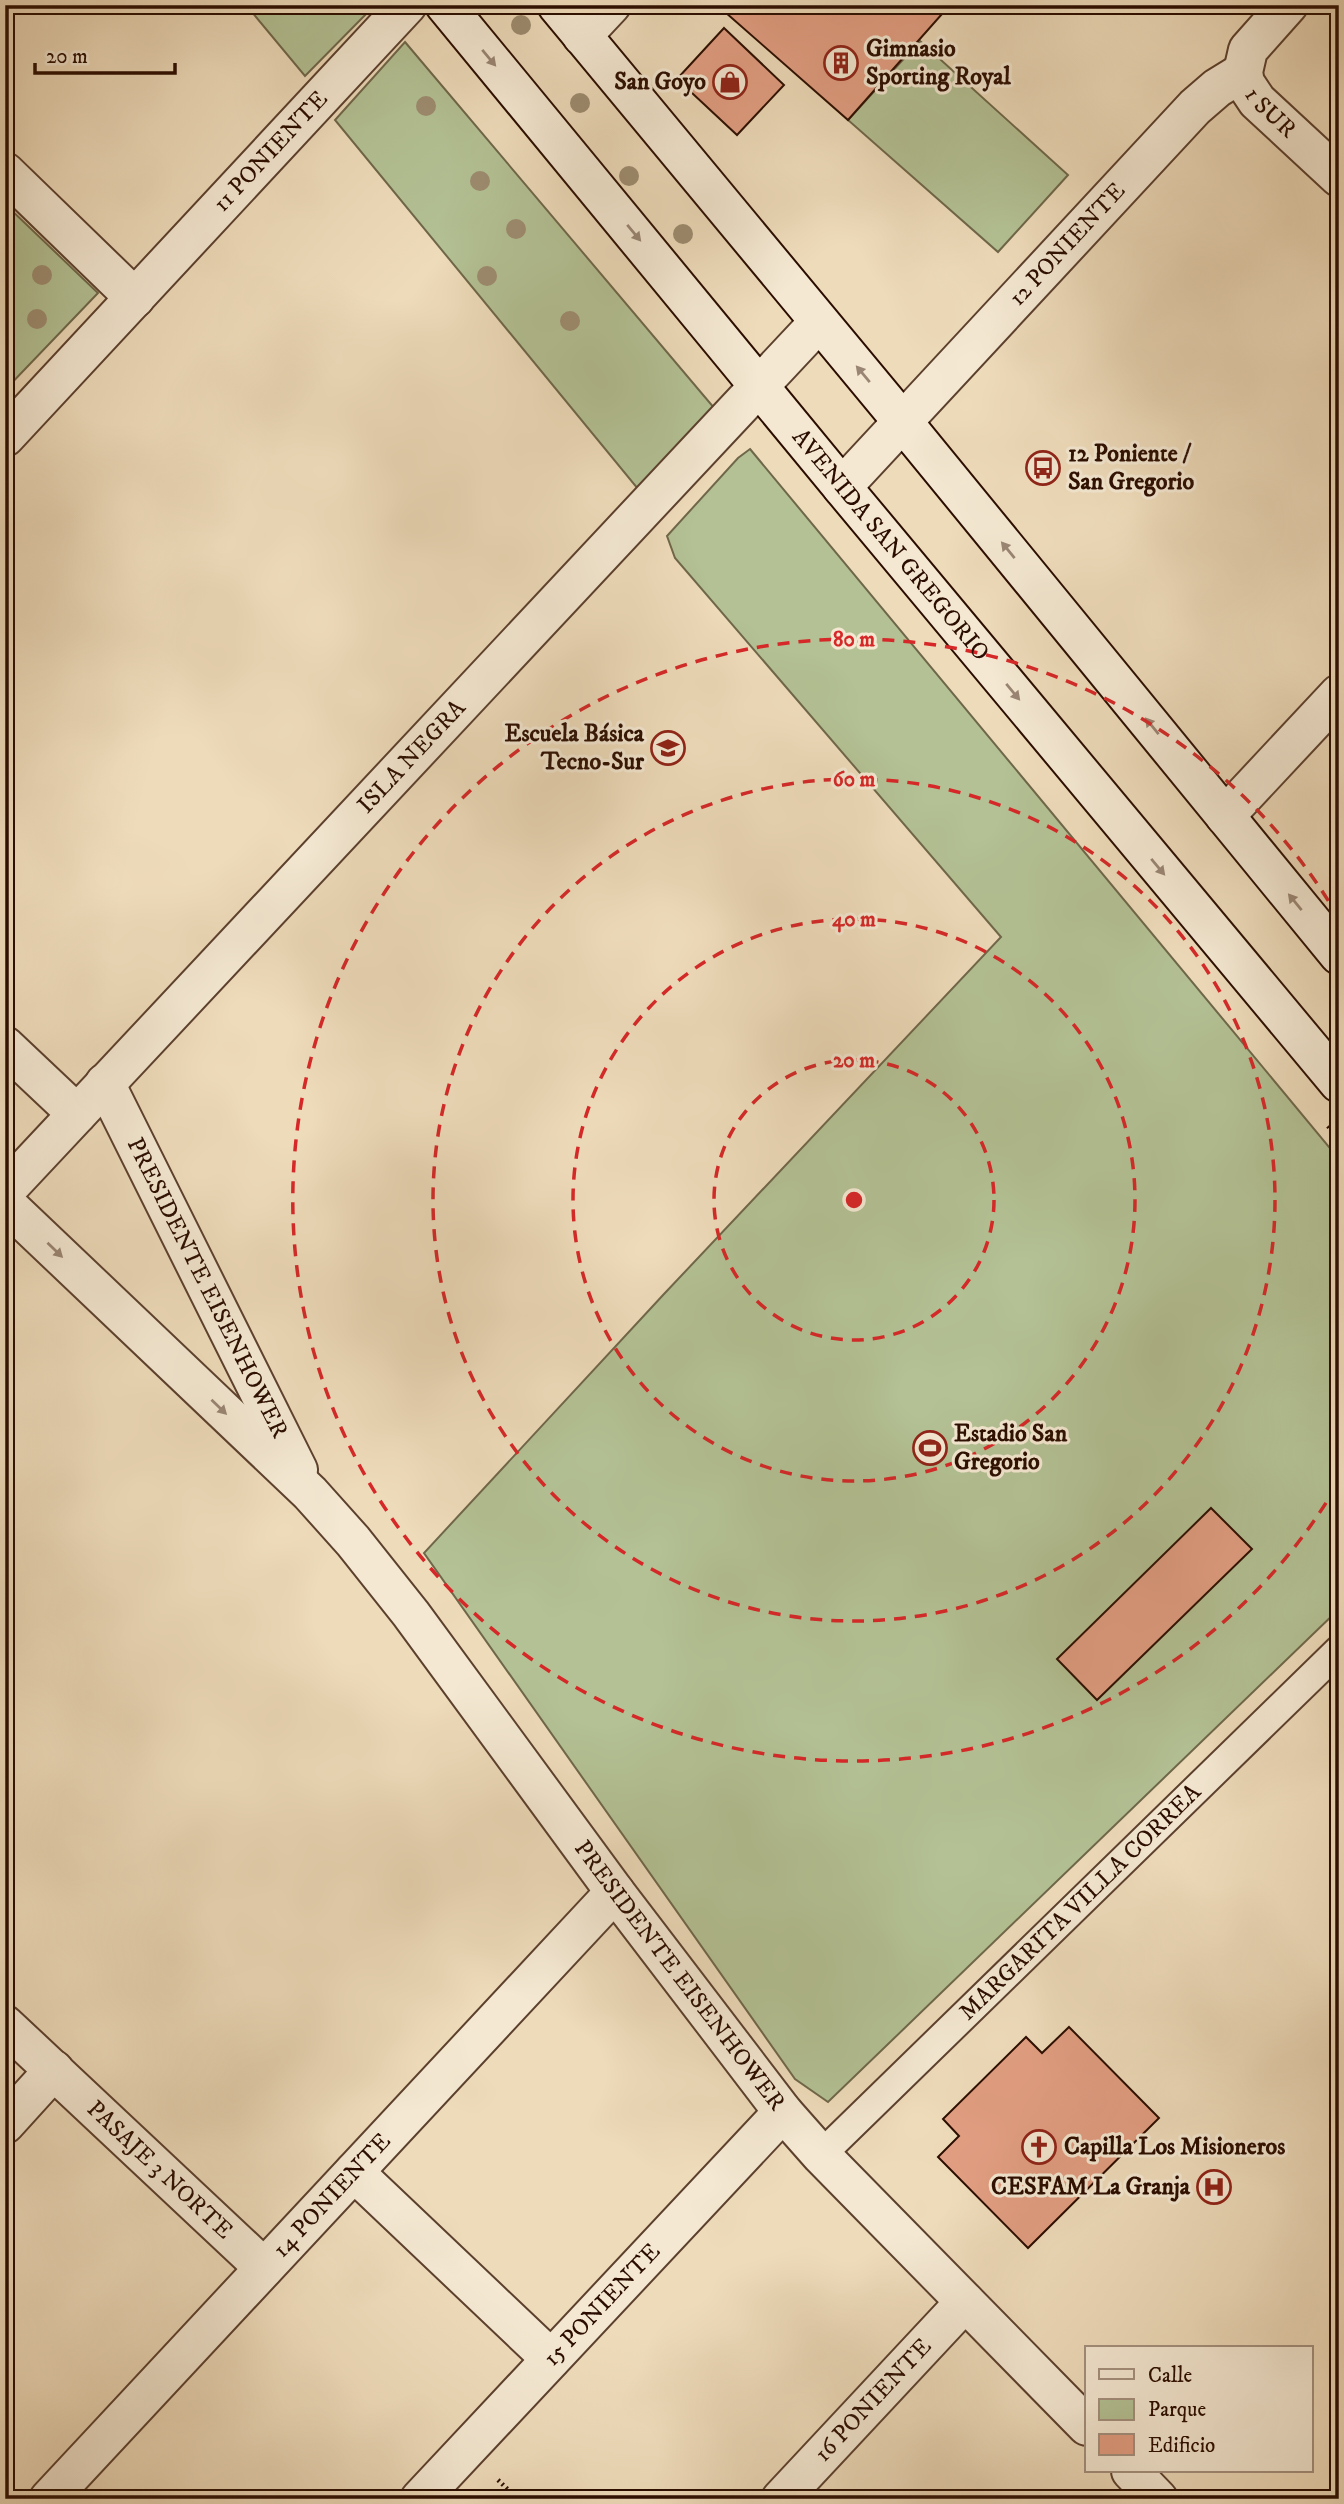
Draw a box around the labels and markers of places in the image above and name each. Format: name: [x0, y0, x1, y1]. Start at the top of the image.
place label: Gimnasio Sporting Royal: [866, 34, 1012, 92]
building icon: Gimnasio Sporting Royal: [822, 44, 860, 82]
shop icon: San Goyo: [711, 63, 749, 101]
place label: San Goyo: [614, 67, 706, 97]
place label: 12 Poniente / San Gregorio: [1068, 439, 1195, 497]
bus stop icon: 12 Poniente / San Gregorio: [1024, 449, 1062, 487]
place label: Escuela Básica Tecno-Sur: [504, 719, 645, 777]
school or university icon: Escuela Básica Tecno-Sur: [649, 729, 687, 767]
centre of rings: [842, 1188, 866, 1212]
place label: Estadio San Gregorio: [954, 1419, 1068, 1477]
sports icon: Estadio San Gregorio: [911, 1429, 949, 1467]
church icon: Capilla Los Misioneros: [1020, 2128, 1058, 2166]
place label: Capilla Los Misioneros: [1064, 2132, 1285, 2162]
hospital icon: CESFAM La Granja: [1195, 2168, 1233, 2206]
place label: CESFAM La Granja: [991, 2172, 1191, 2202]

